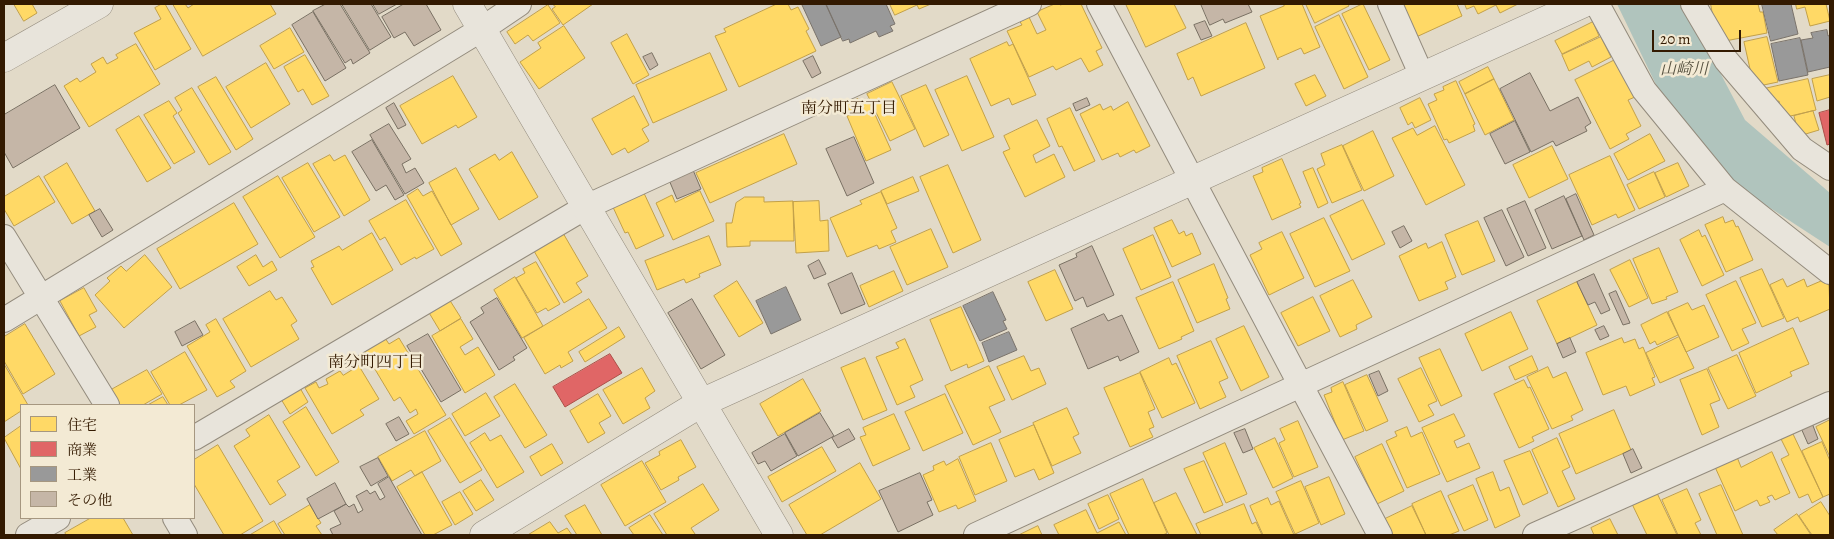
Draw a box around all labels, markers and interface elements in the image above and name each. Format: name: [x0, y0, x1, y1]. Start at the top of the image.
scale bar: [1654, 20, 1743, 52]
text: 20 m: [1660, 29, 1691, 49]
water label: 山崎川: [1660, 60, 1708, 80]
district label: 南分町五丁目: [801, 99, 897, 119]
district label: 南分町四丁目: [328, 353, 424, 373]
legend: [20, 404, 195, 519]
text: 住宅: [67, 415, 97, 435]
text: 商業: [67, 440, 97, 460]
text: 工業: [67, 465, 97, 485]
text: その他: [67, 490, 112, 510]

